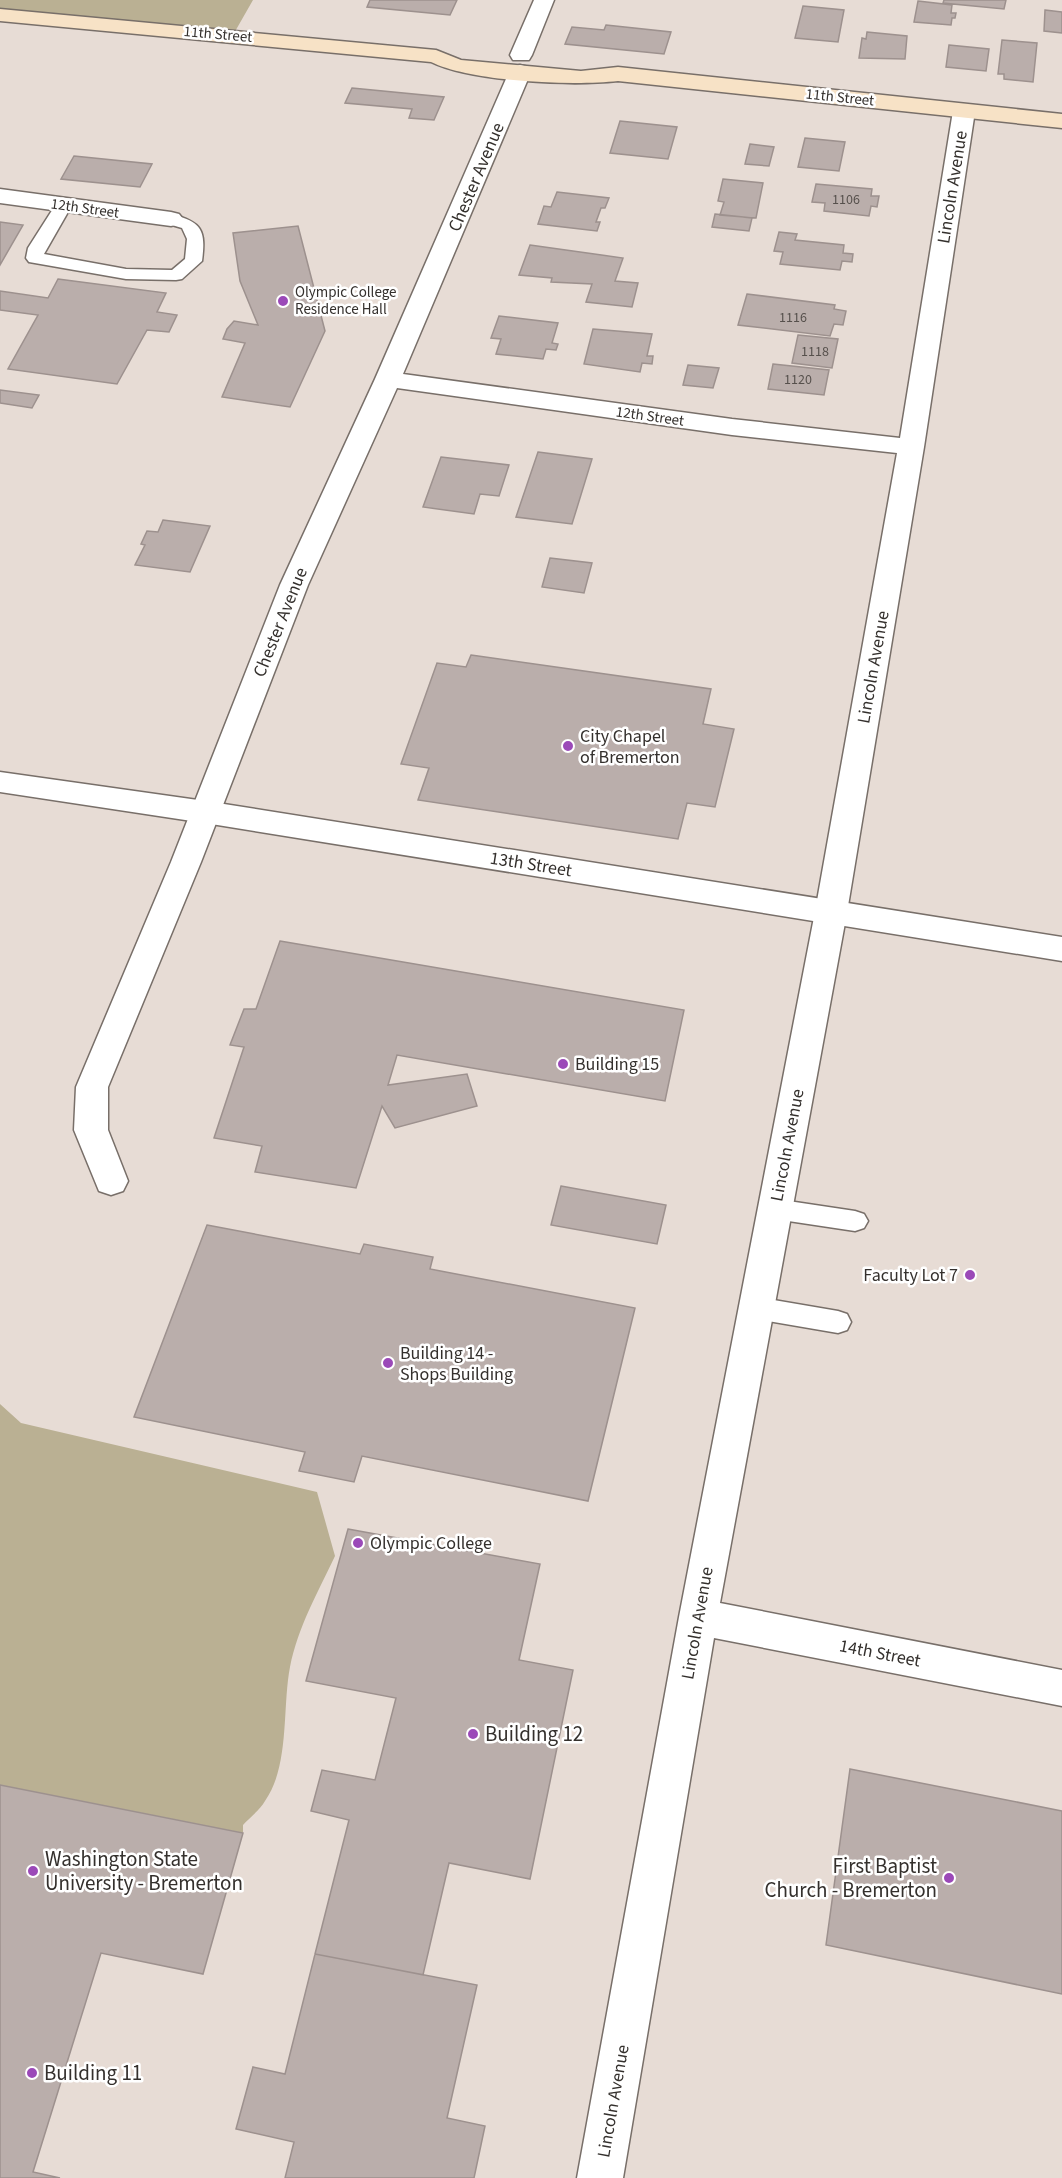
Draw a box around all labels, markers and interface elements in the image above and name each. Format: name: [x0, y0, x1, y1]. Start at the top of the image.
street label: 11th Street: [183, 21, 253, 48]
street label: 11th Street: [805, 83, 875, 112]
street label: Chester Avenue: [442, 119, 511, 236]
street label: Lincoln Avenue: [931, 129, 974, 245]
house number: 1106: [832, 190, 860, 210]
street label: 12th Street: [49, 193, 120, 224]
place label: Olympic College Residence Hall: [295, 282, 397, 320]
marker: Olympic College Residence Hall: [276, 294, 290, 308]
house number: 1116: [779, 308, 807, 328]
house number: 1118: [801, 342, 829, 362]
house number: 1120: [784, 370, 812, 390]
street label: 12th Street: [614, 401, 685, 432]
street label: Chester Avenue: [247, 564, 314, 681]
street label: Lincoln Avenue: [851, 609, 896, 725]
place label: City Chapel of Bremerton: [580, 724, 680, 770]
marker: City Chapel of Bremerton: [561, 739, 575, 753]
street label: 13th Street: [488, 846, 574, 883]
place label: Building 15: [575, 1052, 659, 1077]
marker: Building 15: [556, 1057, 570, 1071]
street label: Lincoln Avenue: [764, 1087, 811, 1203]
place label: Faculty Lot 7: [863, 1263, 958, 1288]
marker: Faculty Lot 7: [963, 1268, 977, 1282]
place label: Building 14 - Shops Building: [400, 1341, 513, 1387]
marker: Building 14 - Shops Building: [381, 1356, 395, 1370]
place label: Olympic College: [370, 1531, 492, 1556]
marker: Olympic College: [351, 1536, 365, 1550]
street label: Lincoln Avenue: [675, 1565, 720, 1681]
street label: 14th Street: [837, 1633, 923, 1674]
place label: Building 12: [485, 1719, 583, 1749]
marker: Building 12: [466, 1727, 480, 1741]
place label: Washington State University - Bremerton: [45, 1844, 243, 1898]
place label: First Baptist Church - Bremerton: [765, 1851, 937, 1905]
marker: Washington State University - Bremerton: [26, 1864, 40, 1878]
marker: First Baptist Church - Bremerton: [942, 1871, 956, 1885]
street label: Lincoln Avenue: [591, 2043, 636, 2159]
place label: Building 11: [44, 2058, 142, 2088]
marker: Building 11: [25, 2066, 39, 2080]

